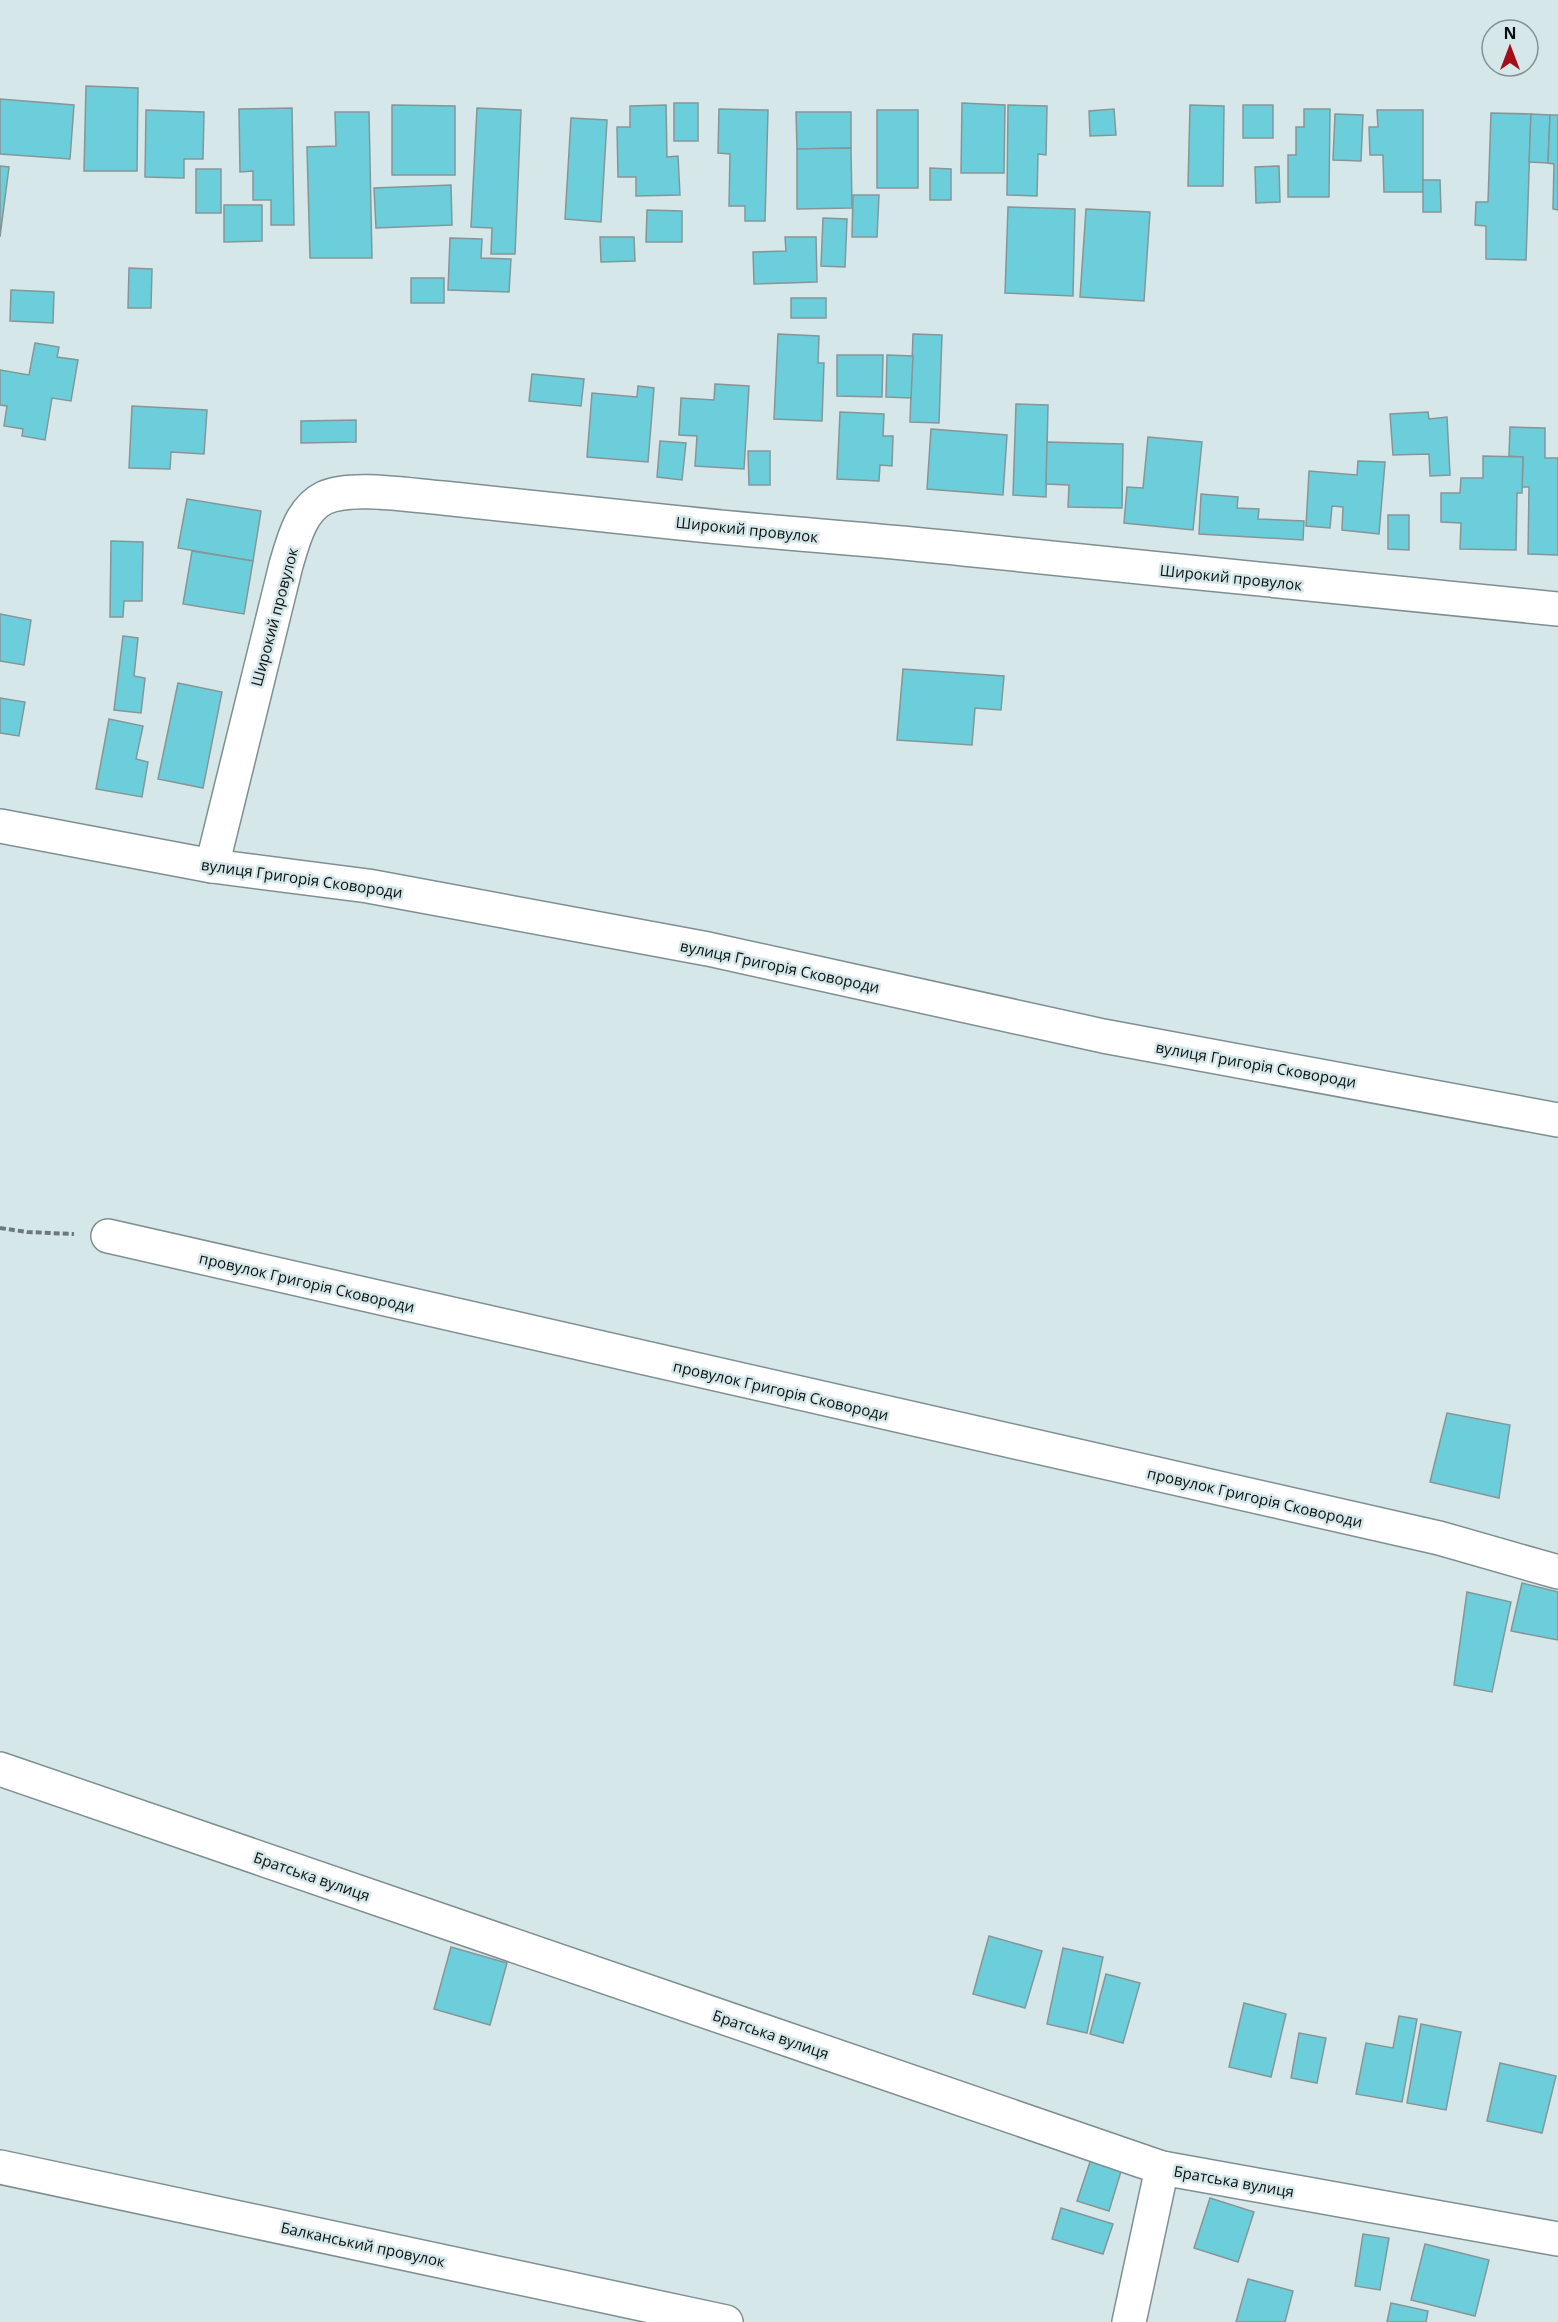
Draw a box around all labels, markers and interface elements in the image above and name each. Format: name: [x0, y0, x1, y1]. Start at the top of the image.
north arrow: [1480, 18, 1540, 78]
text: N: [1503, 22, 1517, 44]
street label: Широкий провулок: [675, 512, 819, 546]
street label: Широкий провулок: [246, 545, 302, 689]
street label: Широкий провулок: [1159, 560, 1303, 594]
street label: вулиця Григорія Сковороди: [200, 854, 404, 902]
street label: вулиця Григорія Сковороди: [679, 935, 881, 997]
street label: вулиця Григорія Сковороди: [1154, 1037, 1358, 1091]
street label: провулок Григорія Сковороди: [197, 1247, 417, 1317]
street label: провулок Григорія Сковороди: [671, 1355, 891, 1425]
street label: провулок Григорія Сковороди: [1145, 1462, 1365, 1532]
street label: Братська вулиця: [251, 1847, 373, 1905]
street label: Братська вулиця: [710, 2005, 832, 2063]
street label: Братська вулиця: [1172, 2161, 1296, 2201]
street label: Балканський провулок: [279, 2217, 447, 2271]

